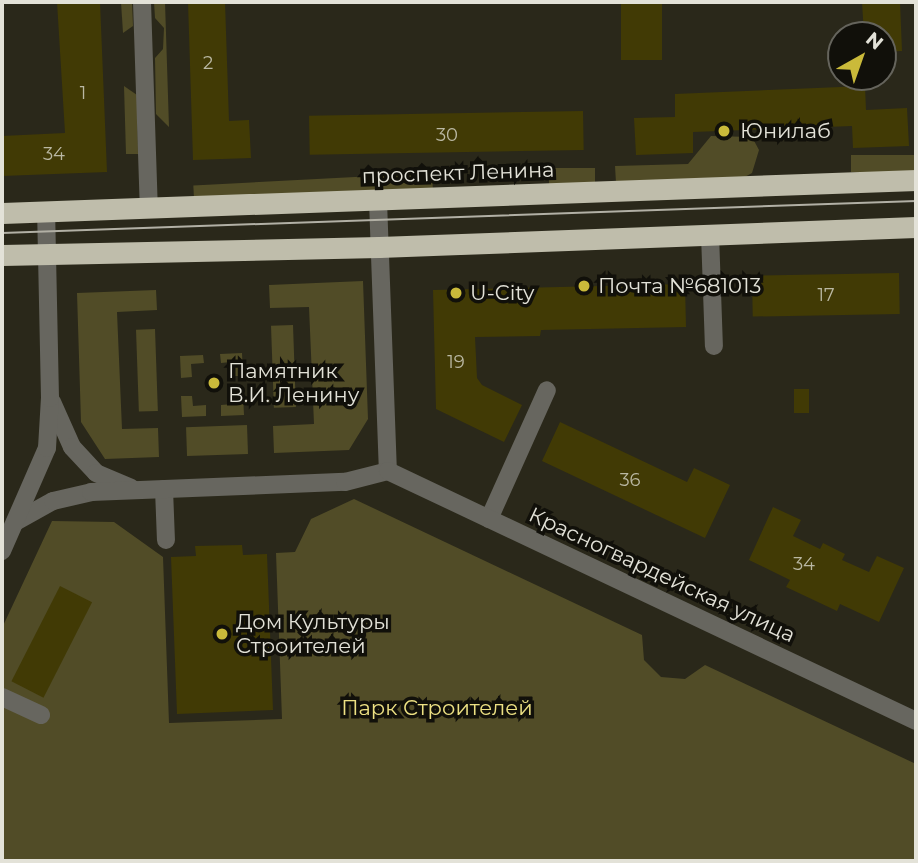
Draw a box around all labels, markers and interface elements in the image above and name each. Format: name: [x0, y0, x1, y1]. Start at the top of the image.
north arrow: [827, 21, 897, 91]
text: N: [861, 27, 888, 55]
house number: 2: [203, 52, 213, 74]
house number: 1: [80, 82, 86, 104]
place label: Юнилаб: [740, 118, 831, 144]
marker: Юнилаб: [714, 121, 734, 141]
house number: 30: [436, 124, 458, 146]
house number: 34: [43, 143, 65, 165]
street label: проспект Ленина: [361, 157, 555, 189]
place label: Почта №681013: [598, 273, 761, 299]
marker: Почта №681013: [576, 278, 592, 294]
place label: U-City: [470, 280, 534, 306]
house number: 17: [817, 284, 835, 306]
marker: U-City: [448, 285, 464, 301]
house number: 19: [447, 351, 465, 373]
place label: Памятник В.И. Ленину: [228, 358, 359, 408]
marker: Памятник В.И. Ленину: [206, 375, 222, 391]
house number: 36: [619, 469, 641, 491]
street label: Красногвардейская улица: [525, 502, 799, 648]
house number: 34: [793, 553, 815, 575]
place label: Дом Культуры Строителей: [236, 609, 390, 659]
marker: Дом Культуры Строителей: [214, 626, 230, 642]
park label: Парк Строителей: [341, 695, 533, 721]

